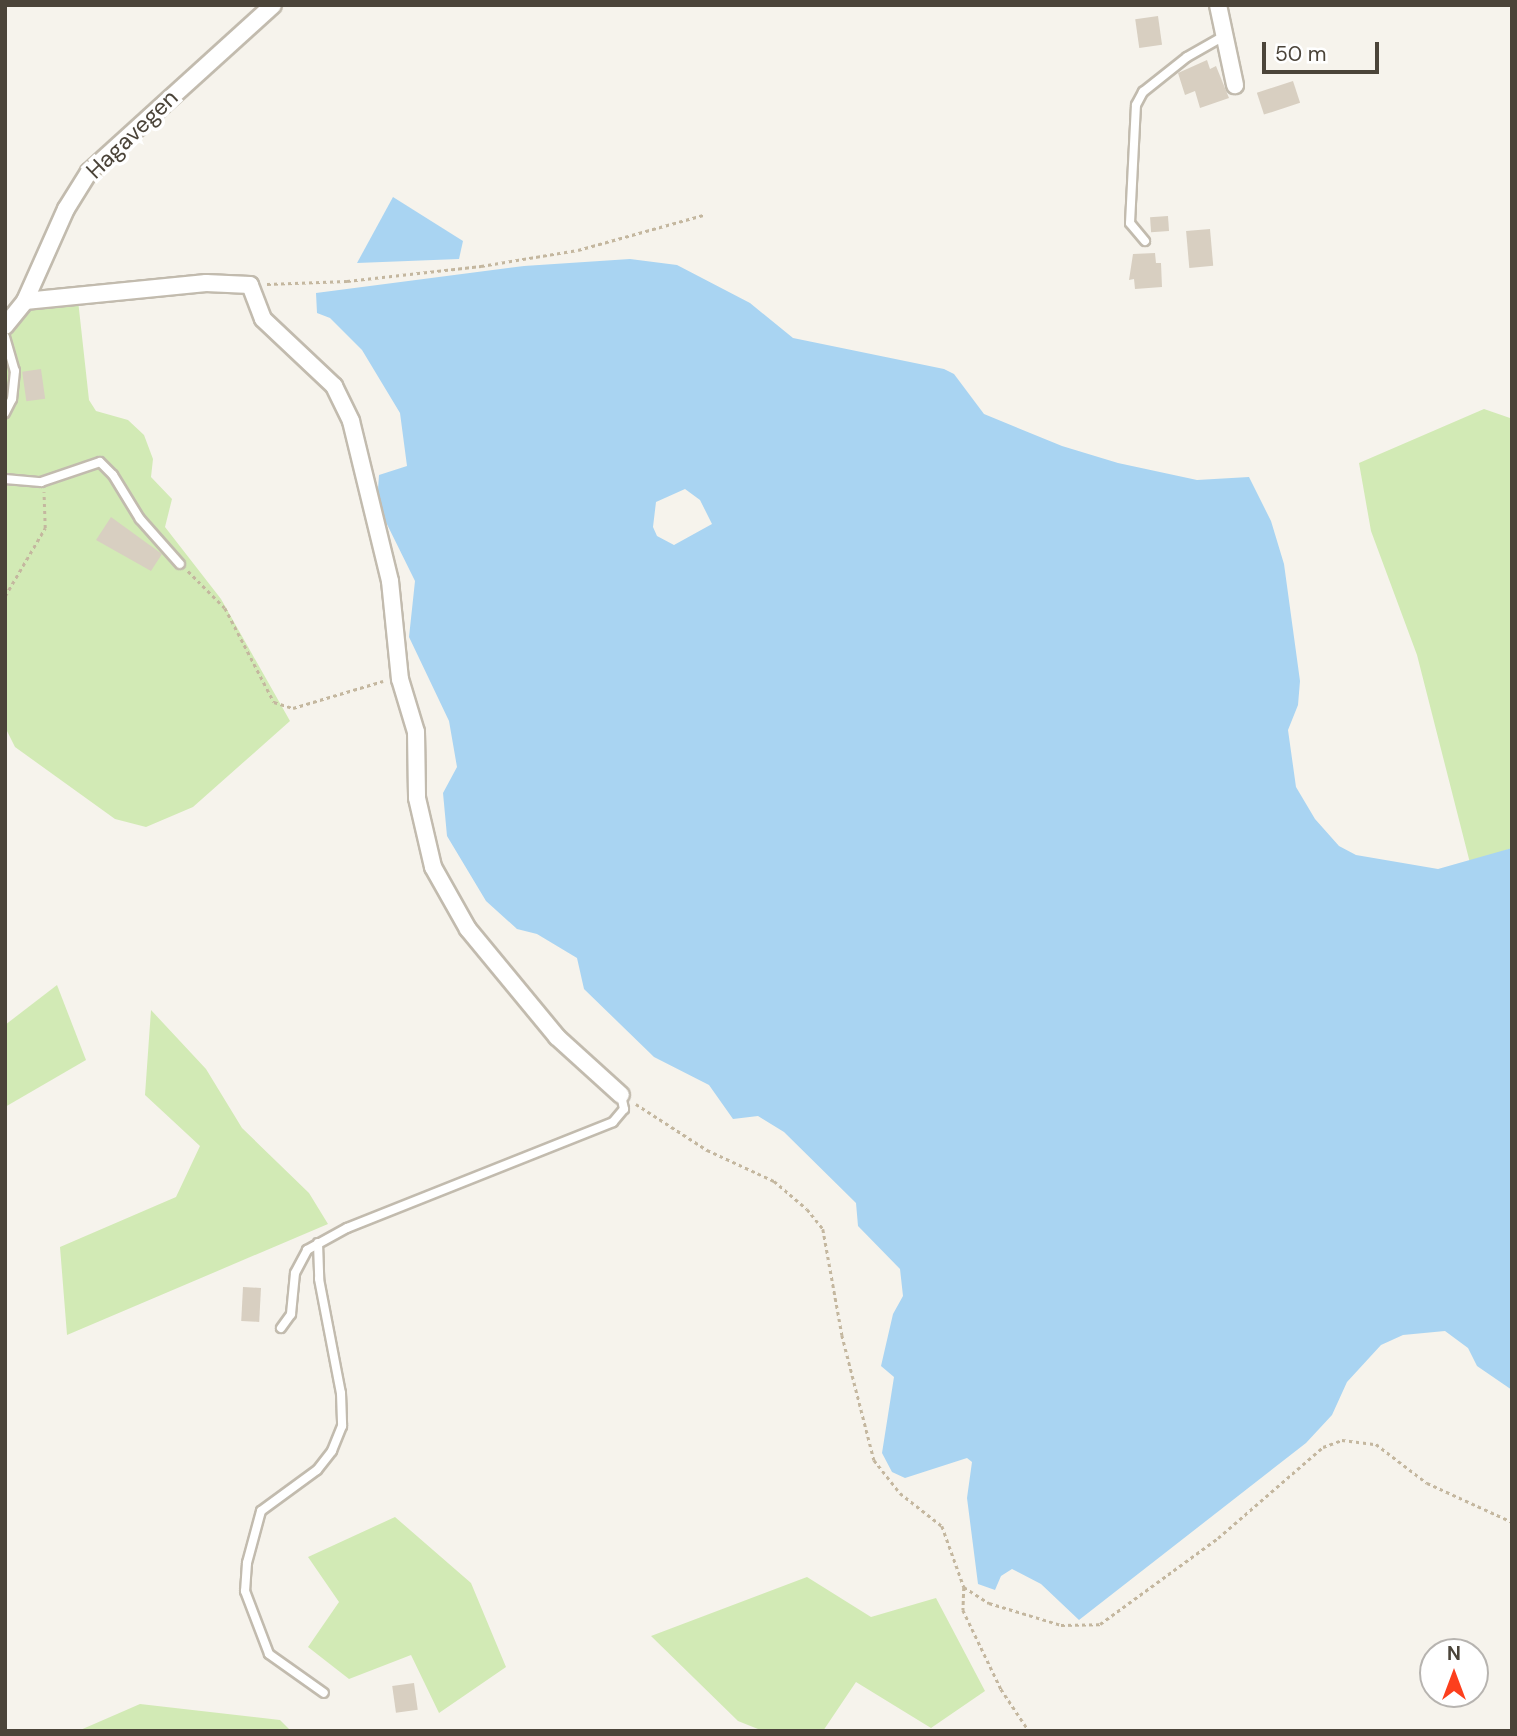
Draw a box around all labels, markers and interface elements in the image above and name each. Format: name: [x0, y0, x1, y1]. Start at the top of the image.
scale bar: [1265, 28, 1382, 72]
text: 50 m: [1275, 40, 1326, 68]
street label: Hagavegen: [81, 84, 183, 184]
north arrow: [1419, 1638, 1489, 1708]
text: N: [1447, 1641, 1461, 1666]

